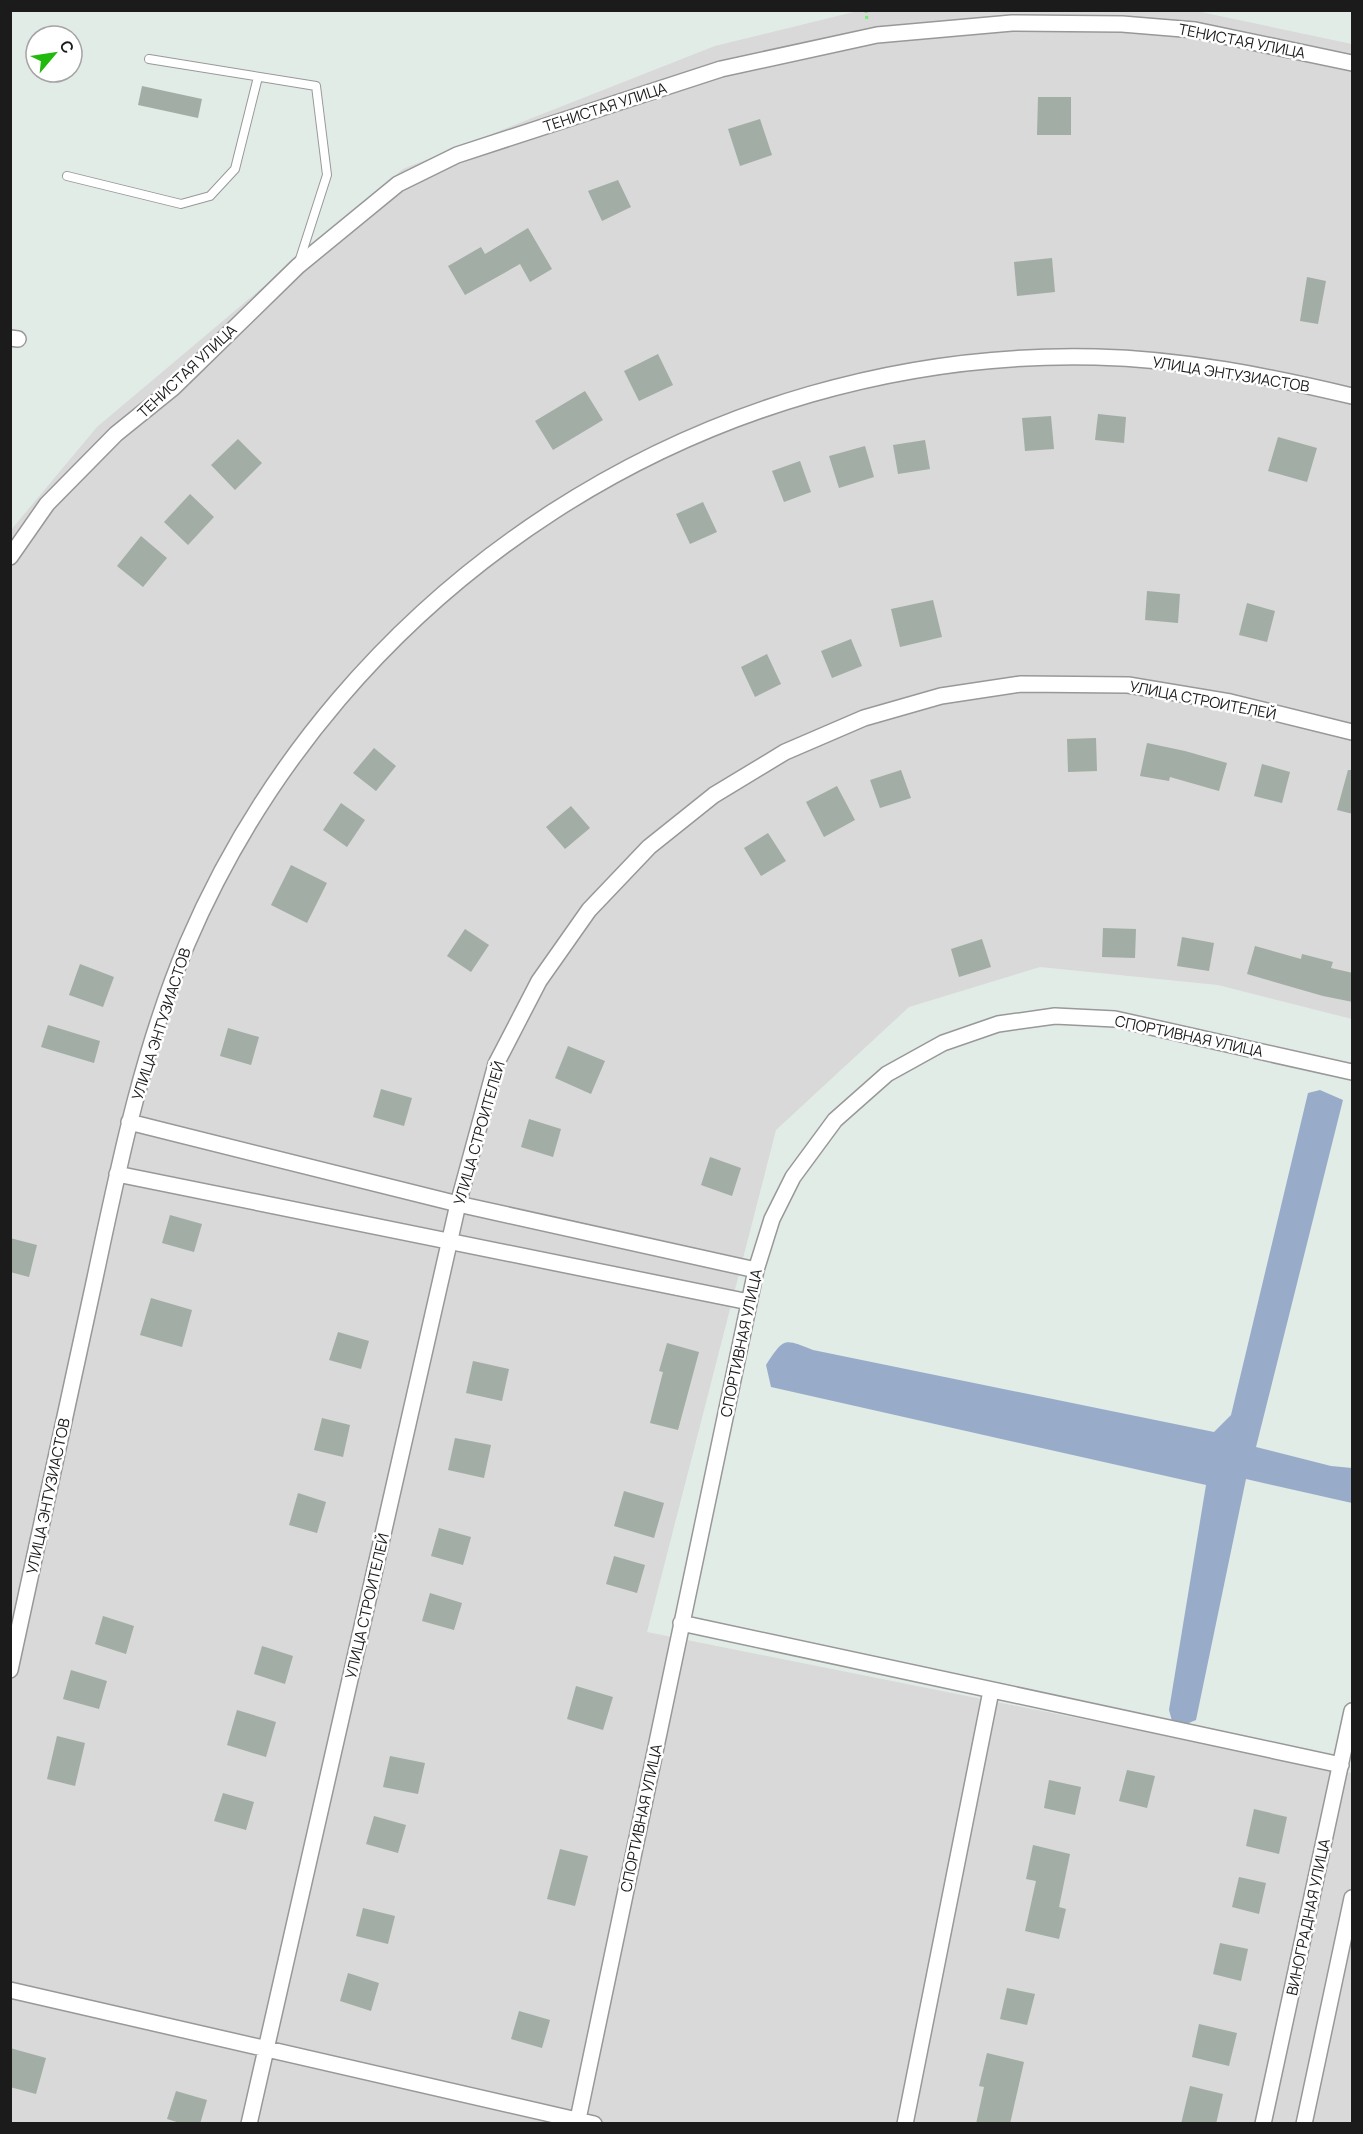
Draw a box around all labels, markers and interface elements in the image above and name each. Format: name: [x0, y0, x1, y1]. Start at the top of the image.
street label: ТЕНИСТАЯ УЛИЦА: [1177, 18, 1308, 64]
north arrow: [24, 24, 84, 84]
text: С: [55, 36, 80, 57]
street label: ТЕНИСТАЯ УЛИЦА: [541, 77, 670, 137]
street label: ТЕНИСТАЯ УЛИЦА: [133, 319, 242, 423]
street label: УЛИЦА ЭНТУЗИАСТОВ: [1151, 351, 1311, 397]
street label: УЛИЦА СТРОИТЕЛЕЙ: [1128, 675, 1278, 725]
street label: УЛИЦА ЭНТУЗИАСТОВ: [126, 945, 196, 1103]
street label: СПОРТИВНАЯ УЛИЦА: [1113, 1010, 1265, 1062]
street label: УЛИЦА СТРОИТЕЛЕЙ: [448, 1058, 510, 1208]
street label: СПОРТИВНАЯ УЛИЦА: [715, 1267, 767, 1419]
street label: УЛИЦА ЭНТУЗИАСТОВ: [21, 1416, 75, 1576]
street label: УЛИЦА СТРОИТЕЛЕЙ: [340, 1531, 394, 1681]
street label: СПОРТИВНАЯ УЛИЦА: [615, 1742, 667, 1894]
street label: ВИНОГРАДНАЯ УЛИЦА: [1281, 1836, 1335, 1997]

